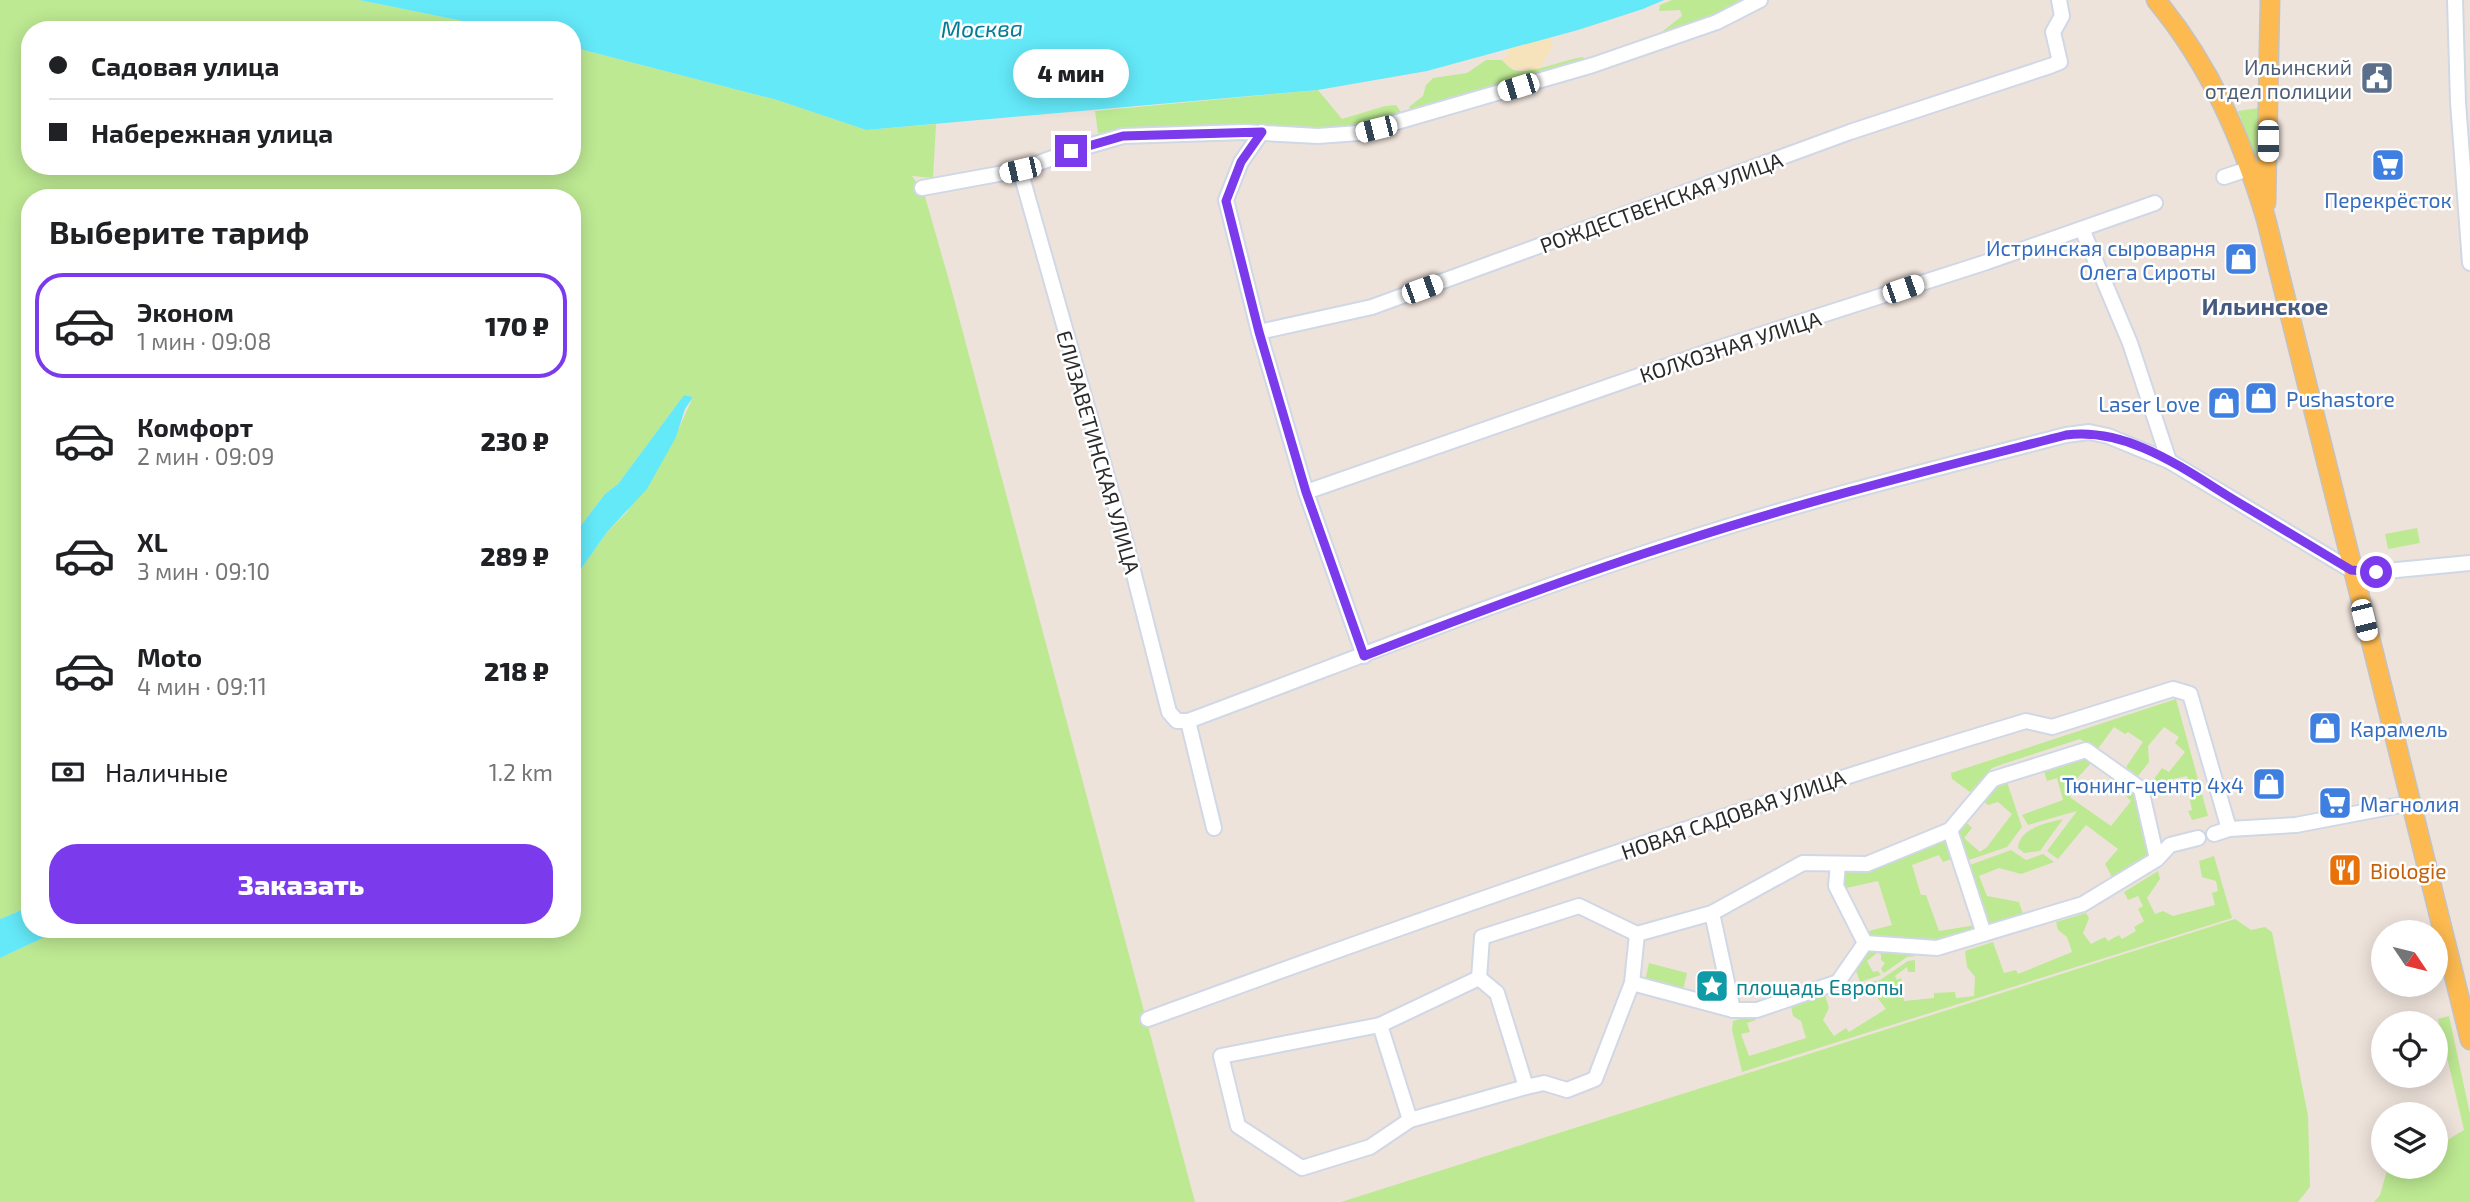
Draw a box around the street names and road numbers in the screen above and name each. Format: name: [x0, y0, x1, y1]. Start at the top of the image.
street label: РОЖДЕСТВЕНСКАЯ УЛИЦА: [1536, 146, 1786, 258]
street label: КОЛХОЗНАЯ УЛИЦА: [1636, 305, 1824, 387]
street label: ЕЛИЗАВЕТИНСКАЯ УЛИЦА: [1052, 327, 1146, 577]
street label: НОВАЯ САДОВАЯ УЛИЦА: [1618, 764, 1848, 864]

